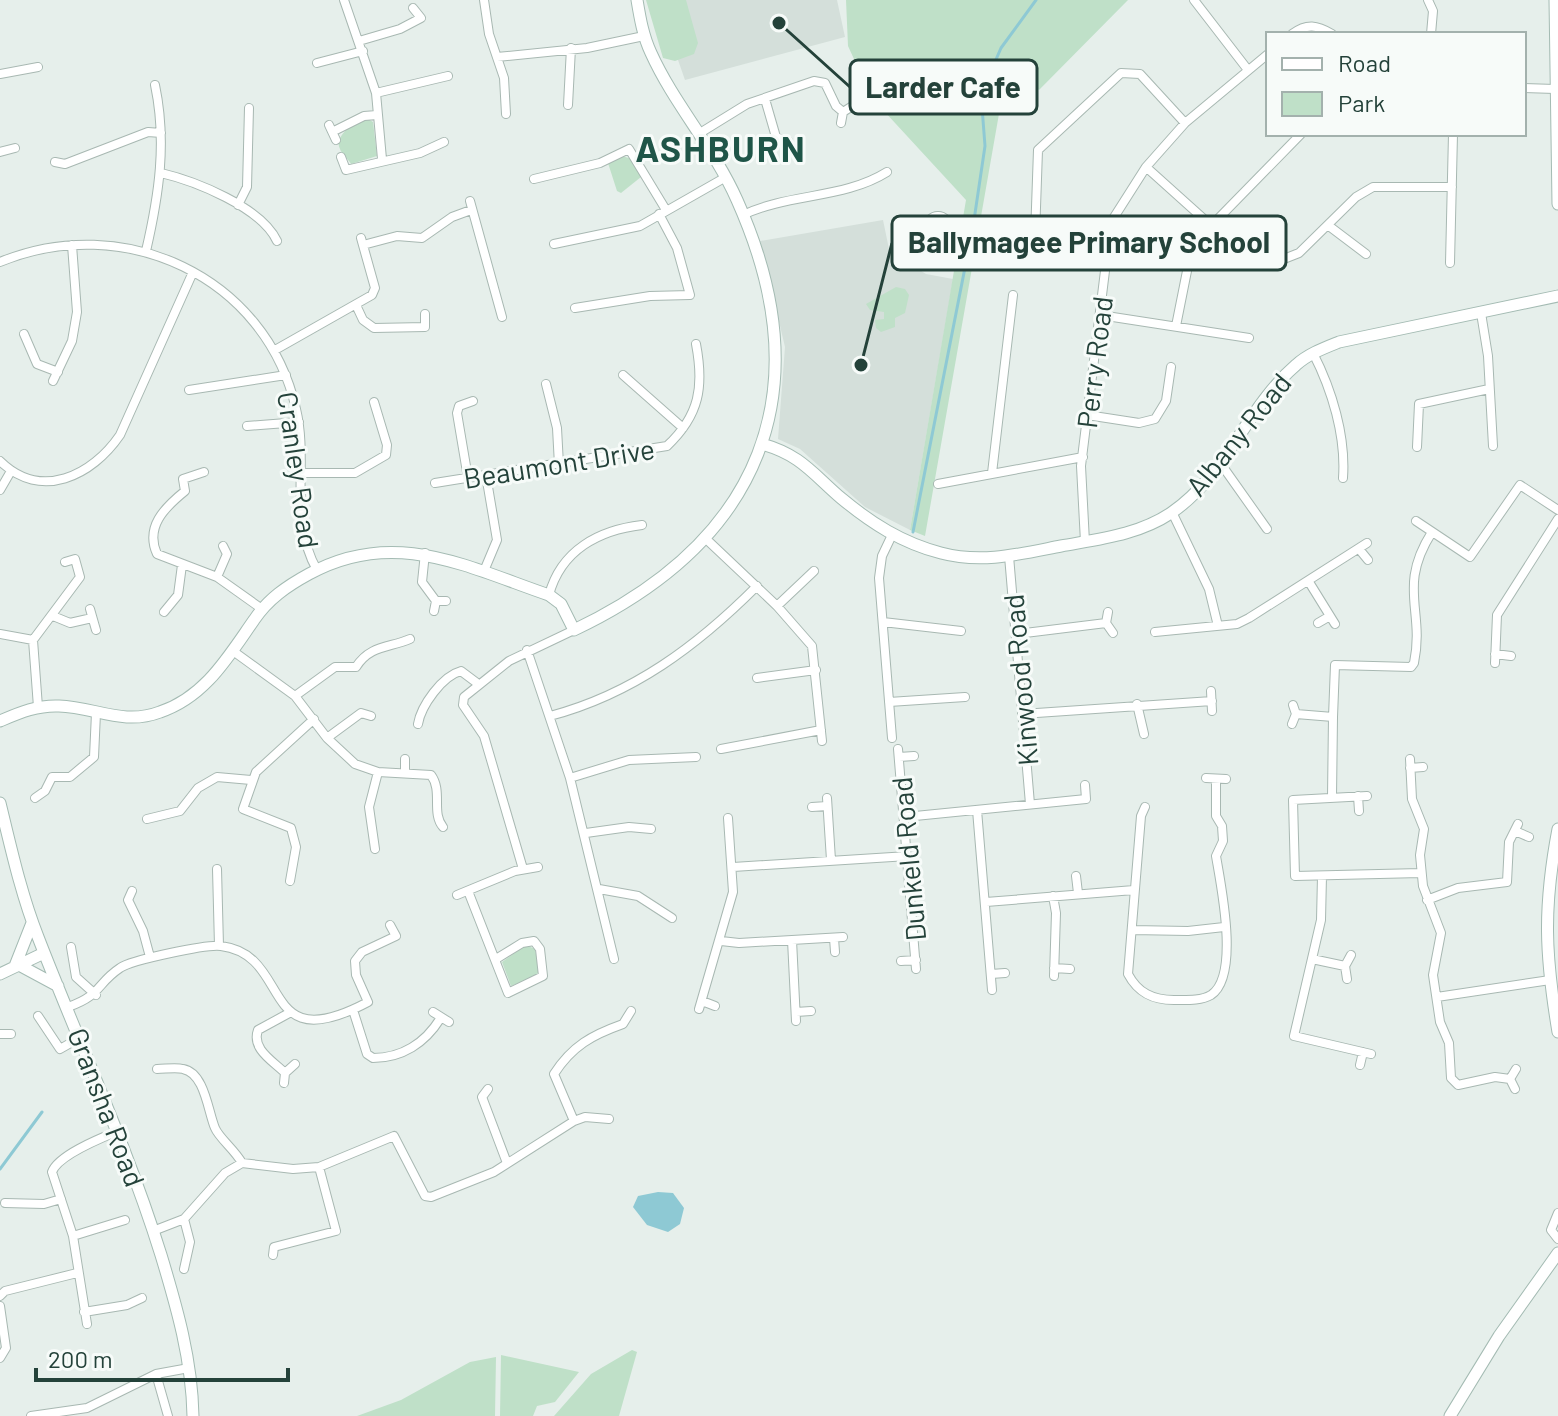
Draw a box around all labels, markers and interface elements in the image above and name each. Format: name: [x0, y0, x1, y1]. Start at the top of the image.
legend: [1266, 32, 1526, 136]
text: Road: [1338, 48, 1391, 77]
callout: Larder Cafe: [850, 60, 1037, 114]
text: Larder Cafe: [865, 68, 1021, 104]
text: Park: [1338, 88, 1385, 117]
district label: ASHBURN: [635, 126, 807, 169]
callout: Ballymagee Primary School: [892, 216, 1286, 270]
text: Ballymagee Primary School: [908, 223, 1270, 259]
street label: Perry Road: [1069, 294, 1119, 430]
street label: Albany Road: [1178, 366, 1298, 502]
street label: Cranley Road: [271, 389, 327, 551]
street label: Beaumont Drive: [461, 431, 657, 495]
street label: Kinwood Road: [996, 593, 1044, 767]
street label: Dunkeld Road: [884, 776, 932, 942]
street label: Gransha Road: [61, 1023, 153, 1191]
scale bar: [36, 1332, 288, 1382]
text: 200 m: [48, 1344, 113, 1373]

